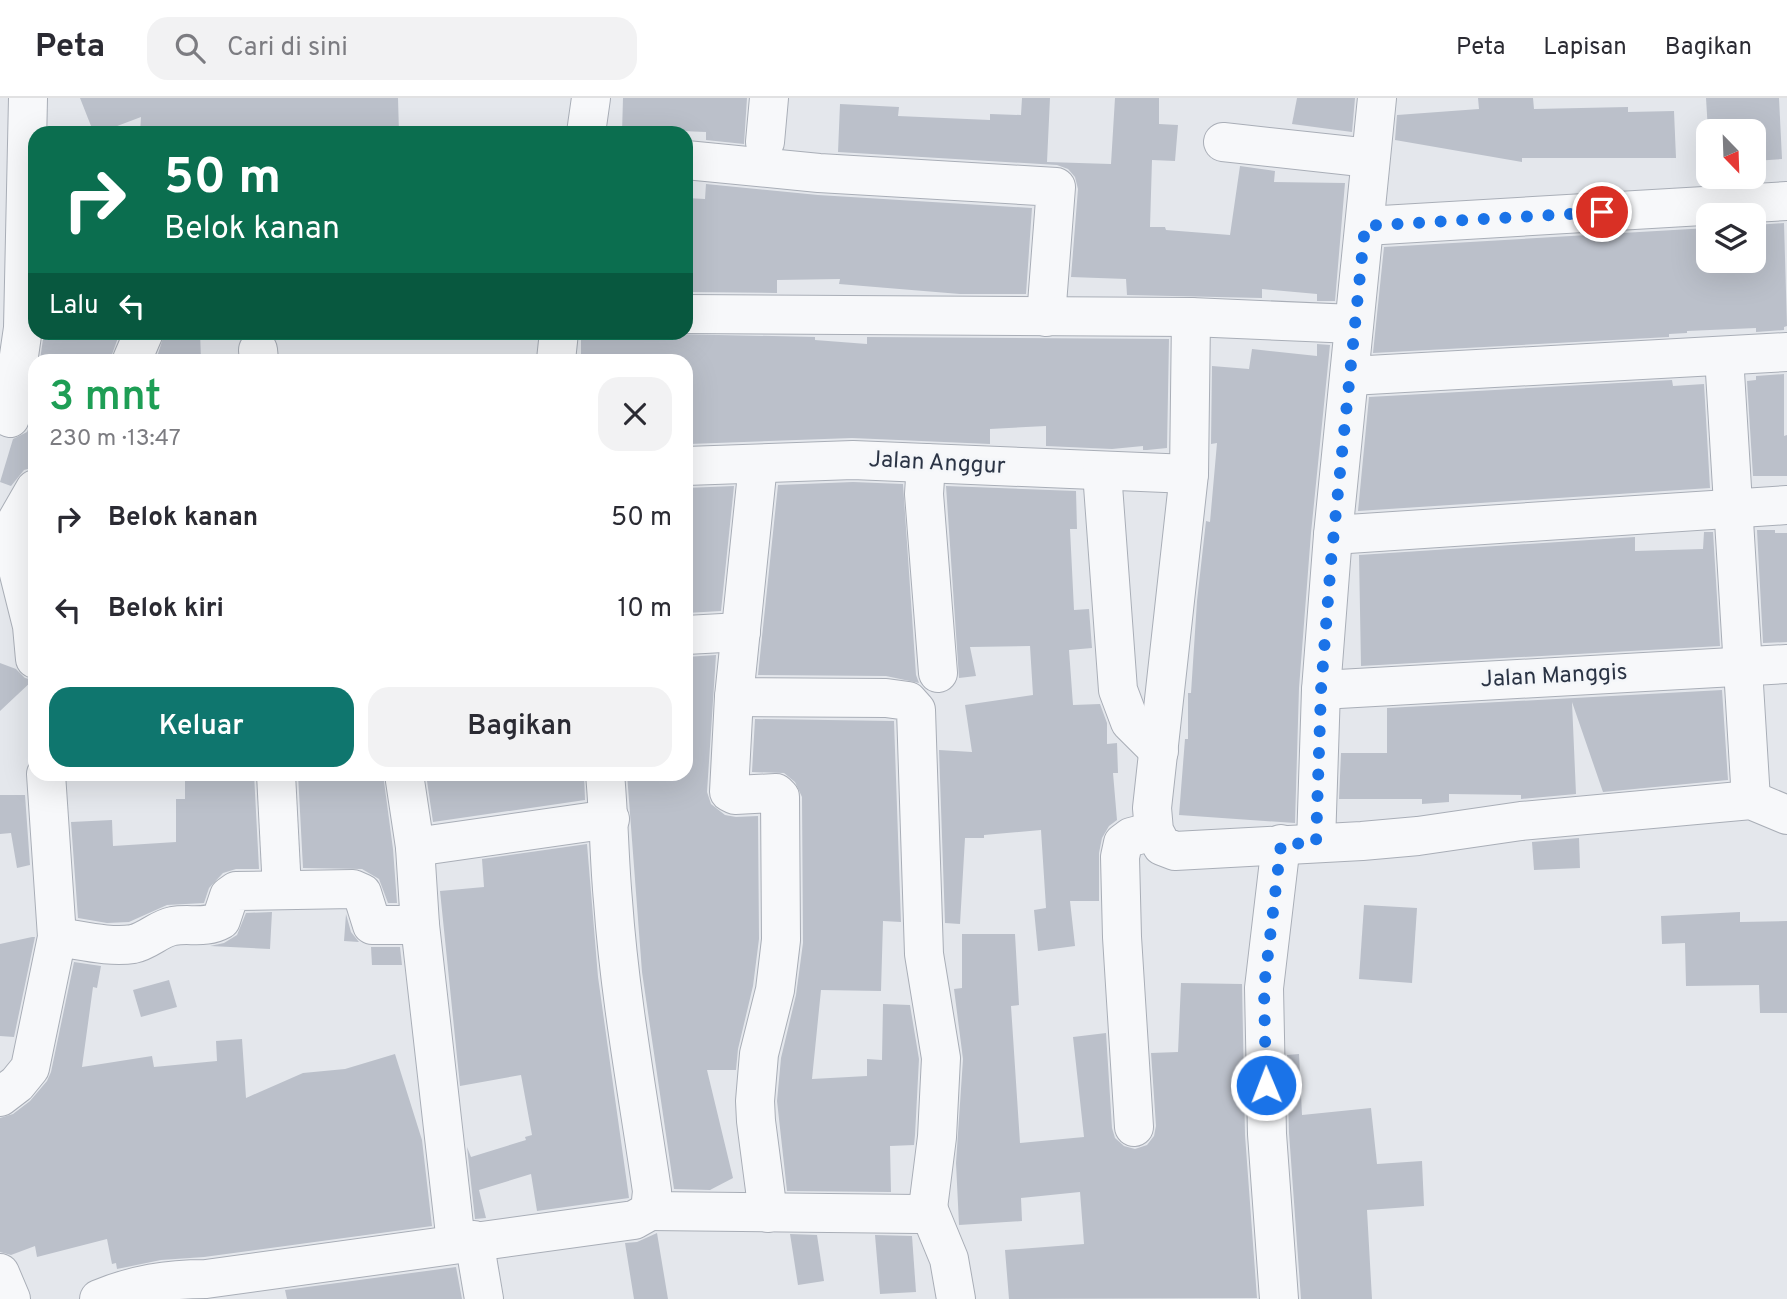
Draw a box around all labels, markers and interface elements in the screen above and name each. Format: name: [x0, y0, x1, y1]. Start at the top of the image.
search box: [147, 17, 637, 80]
text: Peta: [35, 27, 105, 69]
icon: search: [171, 29, 209, 67]
text: Cari di sini: [227, 32, 348, 65]
text: Peta: [1456, 33, 1505, 63]
text: Lapisan: [1543, 33, 1627, 63]
text: Bagikan: [1665, 33, 1752, 63]
north arrow: [1696, 119, 1766, 189]
map controls: [1696, 119, 1766, 273]
text: 50 m: [164, 149, 281, 211]
icon: right: [49, 154, 140, 245]
pin: [1572, 182, 1632, 242]
icon: arrive: [1583, 193, 1621, 231]
button: layers: [1696, 203, 1766, 273]
text: Belok kanan: [164, 210, 340, 250]
icon: left: [113, 287, 151, 325]
text: Lalu: [49, 290, 99, 323]
text: 3 mnt: [49, 372, 161, 425]
button: close: [598, 377, 672, 451]
text: 230 m · 13:47: [49, 425, 181, 454]
street label: Jalan Anggur: [868, 446, 1006, 482]
icon: right: [49, 500, 87, 538]
text: Belok kanan: [108, 502, 258, 535]
text: 50 m: [611, 502, 672, 535]
icon: left: [49, 591, 87, 629]
text: Belok kiri: [108, 593, 224, 626]
text: 10 m: [617, 593, 672, 626]
street label: Jalan Manggis: [1480, 659, 1628, 695]
button: Keluar: [49, 687, 354, 767]
button: Bagikan: [368, 687, 672, 767]
position arrow: [1229, 1048, 1303, 1122]

